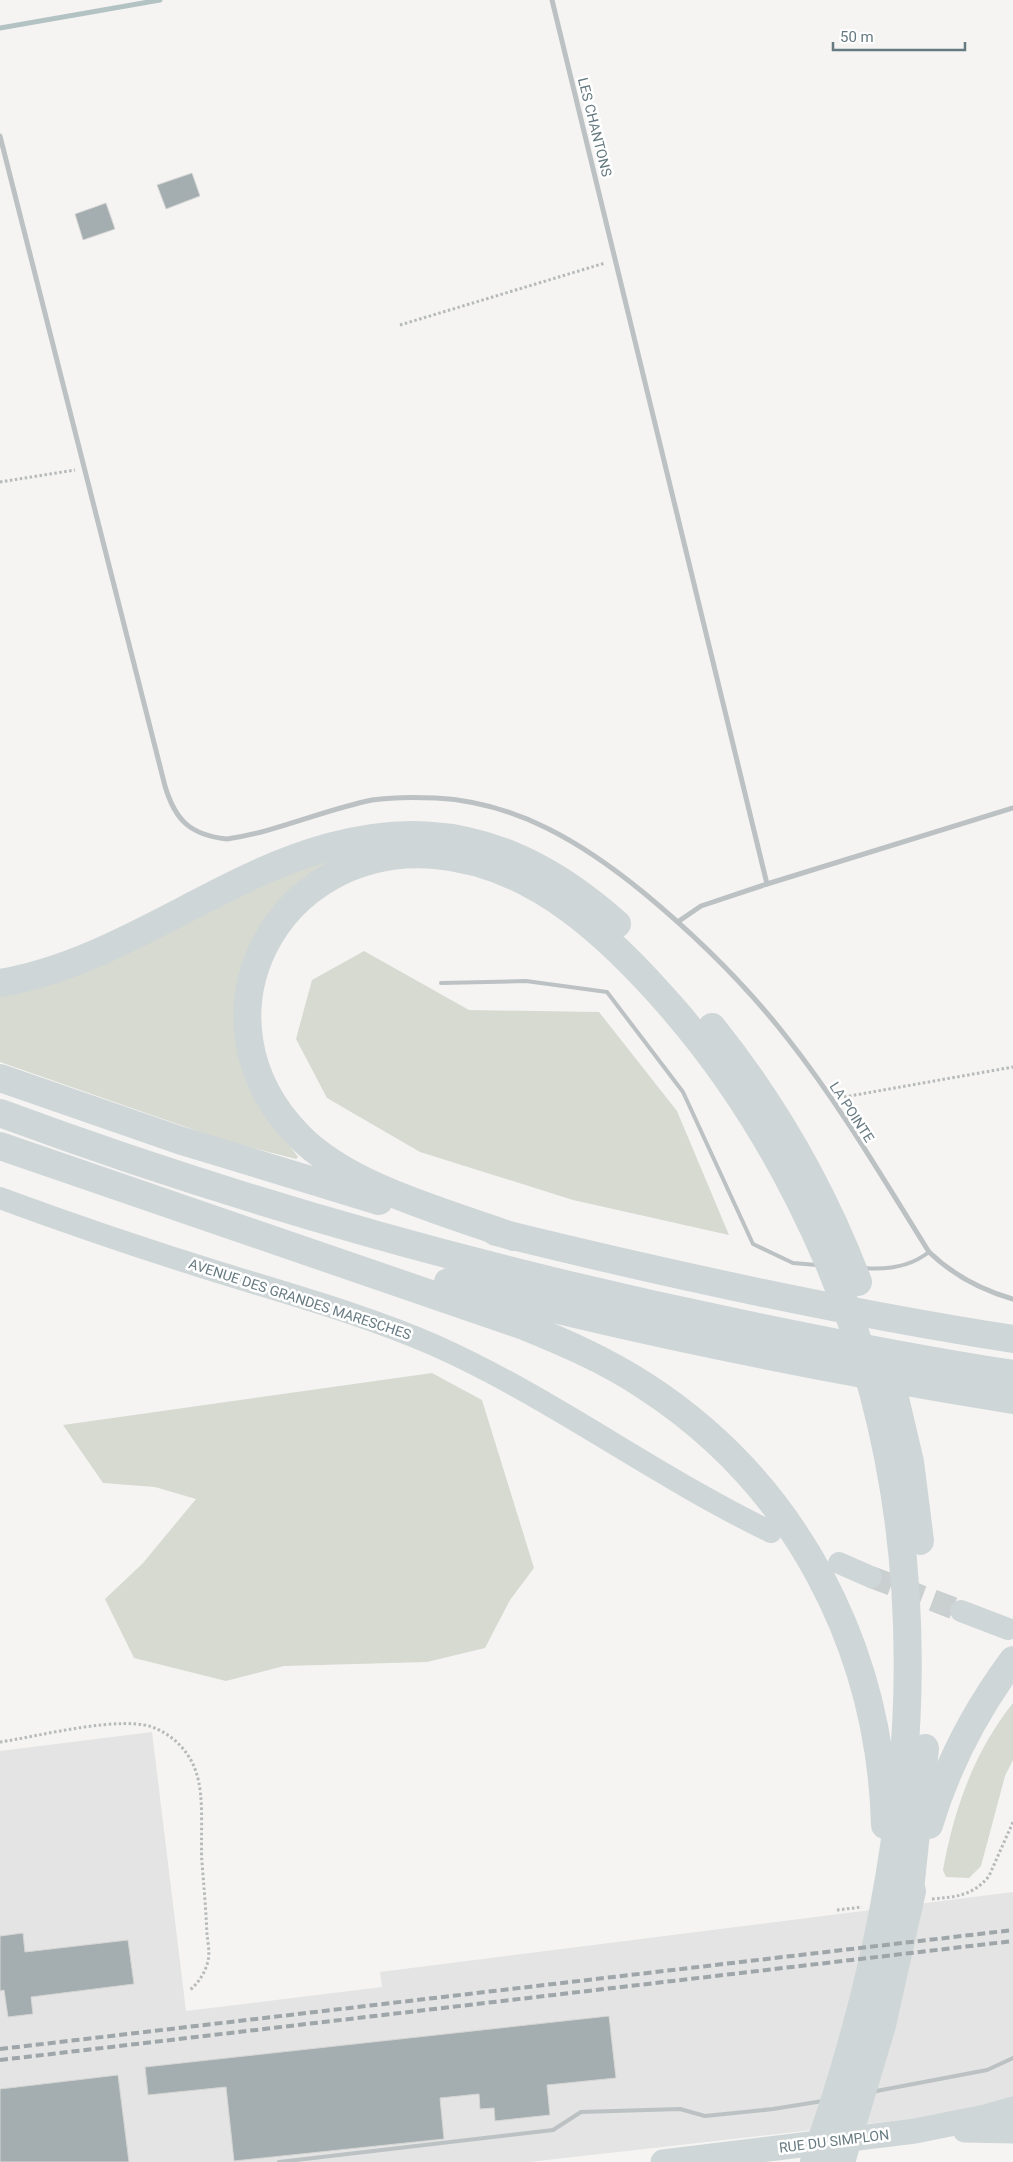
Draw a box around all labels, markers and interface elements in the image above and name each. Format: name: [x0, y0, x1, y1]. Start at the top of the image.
scale bar: [833, 20, 966, 52]
text: 50 m: [840, 28, 874, 46]
street label: LES CHANTONS: [575, 76, 615, 178]
street label: LA POINTE: [827, 1079, 877, 1145]
street label: AVENUE DES GRANDES MARESCHES: [187, 1255, 413, 1343]
street label: RUE DU SIMPLON: [778, 2126, 890, 2156]

